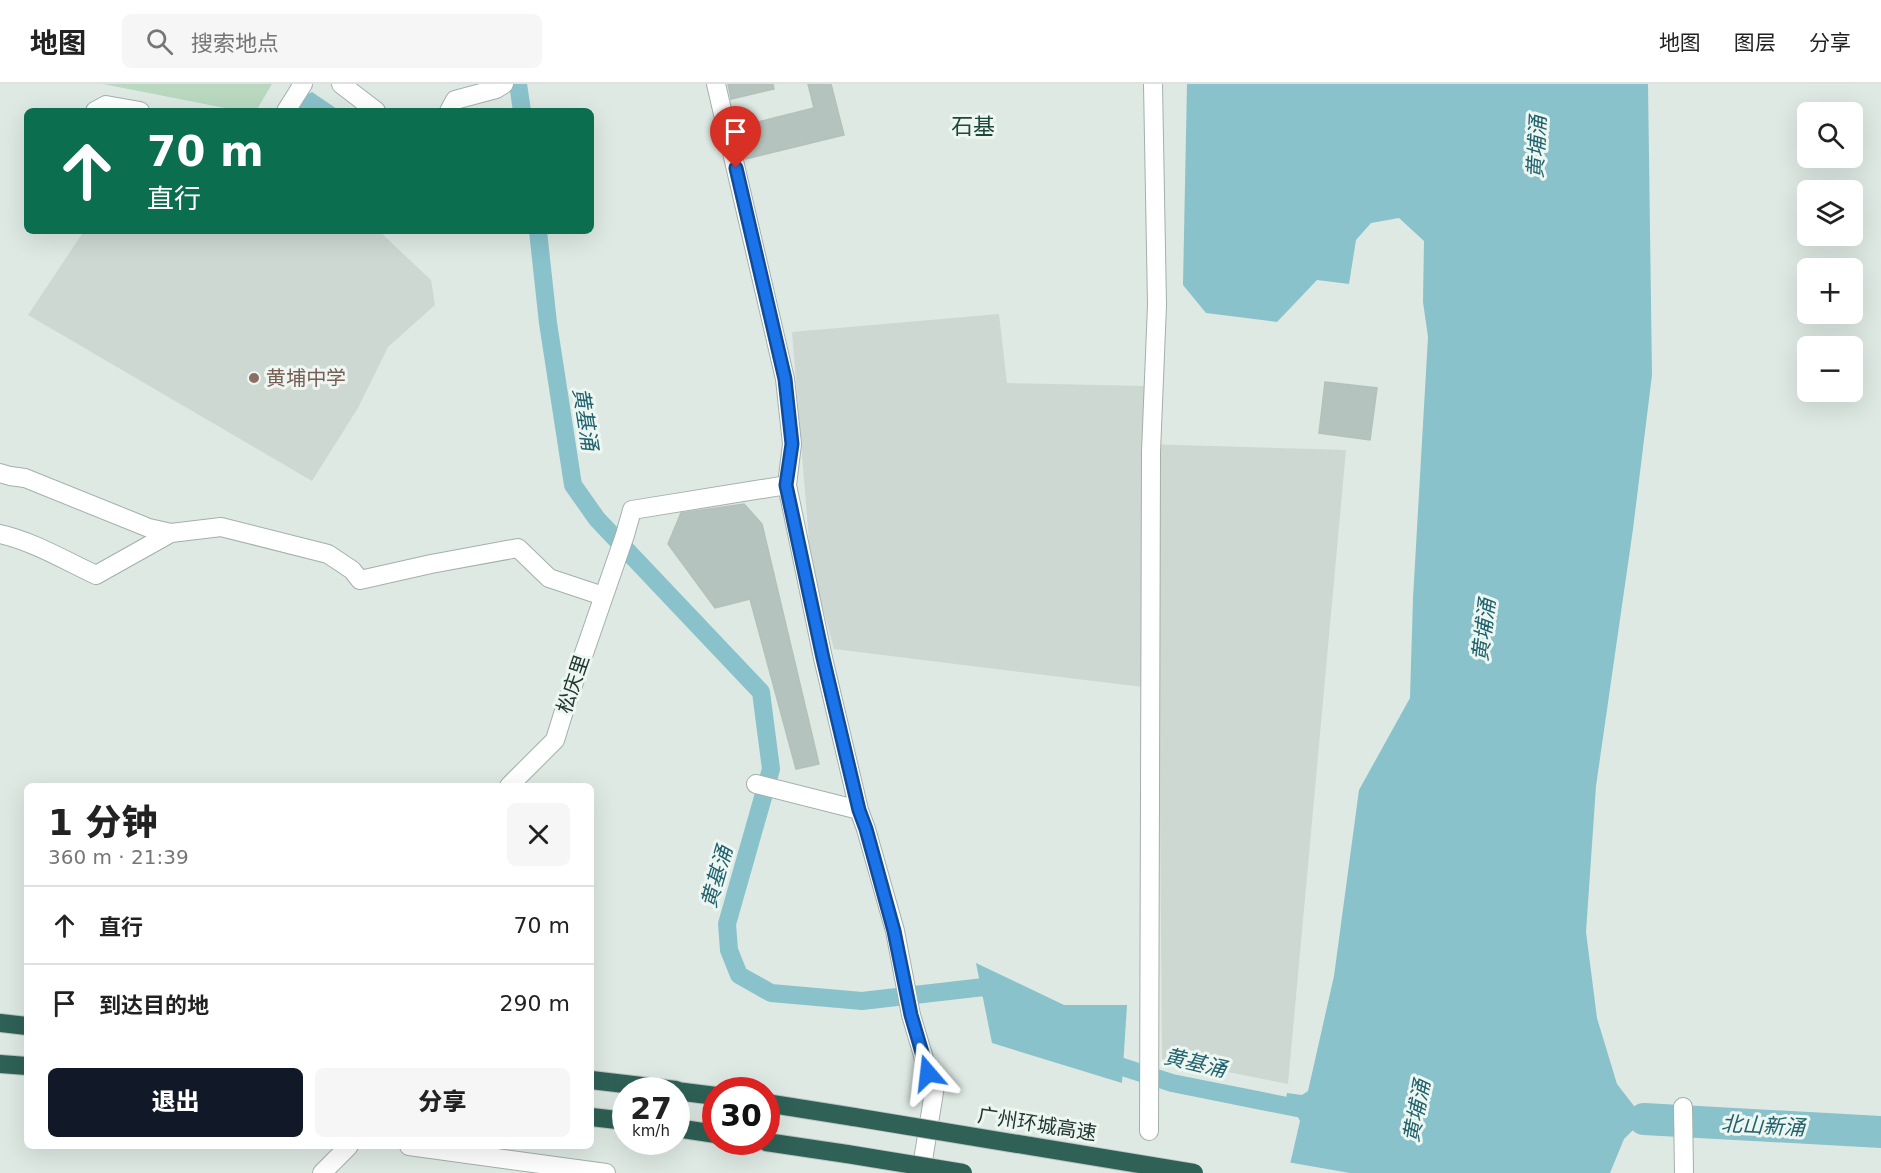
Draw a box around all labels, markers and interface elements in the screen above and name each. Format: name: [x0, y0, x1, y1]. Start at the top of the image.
search box: [122, 14, 542, 68]
icon: search: [143, 25, 176, 58]
text: 地图: [30, 27, 86, 60]
text: 搜索地点: [191, 31, 279, 56]
text: 地图: [1659, 31, 1701, 55]
text: 图层: [1734, 31, 1776, 55]
text: 分享: [1809, 31, 1851, 55]
map controls: [1797, 102, 1863, 402]
button: search: [1797, 102, 1863, 168]
pin: [710, 106, 761, 168]
water label: 黄埔涌: [1523, 113, 1551, 179]
district label: 石基: [951, 114, 995, 139]
icon: arrive: [719, 115, 752, 148]
text: 70 m: [147, 127, 264, 176]
icon: ahead: [48, 132, 126, 210]
button: layers: [1797, 180, 1863, 246]
text: 直行: [147, 183, 201, 214]
button: +: [1797, 258, 1863, 324]
button: −: [1797, 336, 1863, 402]
place label: 黄埔中学: [266, 366, 346, 390]
marker: 黄埔中学: [247, 371, 261, 385]
water label: 黄基涌: [568, 386, 602, 454]
water label: 黄埔涌: [1468, 595, 1500, 663]
street label: 松庆里: [552, 652, 594, 716]
text: 1 分钟: [48, 802, 158, 843]
button: close: [507, 803, 570, 866]
water label: 黄基涌: [697, 841, 738, 911]
text: 360 m · 21:39: [48, 845, 189, 869]
icon: ahead: [48, 909, 81, 942]
text: 70 m: [514, 913, 570, 938]
text: 直行: [99, 915, 143, 940]
icon: arrive: [48, 987, 81, 1020]
text: 290 m: [500, 991, 570, 1016]
text: 到达目的地: [99, 993, 209, 1018]
position arrow: [896, 1041, 960, 1105]
water label: 黄基涌: [1162, 1044, 1230, 1082]
button: 退出: [48, 1068, 303, 1137]
button: 分享: [315, 1068, 570, 1137]
water label: 黄埔涌: [1399, 1076, 1435, 1144]
speed limit sign: 30: [702, 1077, 780, 1155]
text: 27: [630, 1091, 672, 1126]
street label: 广州环城高速: [976, 1103, 1098, 1145]
water label: 北山新涌: [1720, 1112, 1808, 1140]
text: km/h: [632, 1122, 670, 1140]

